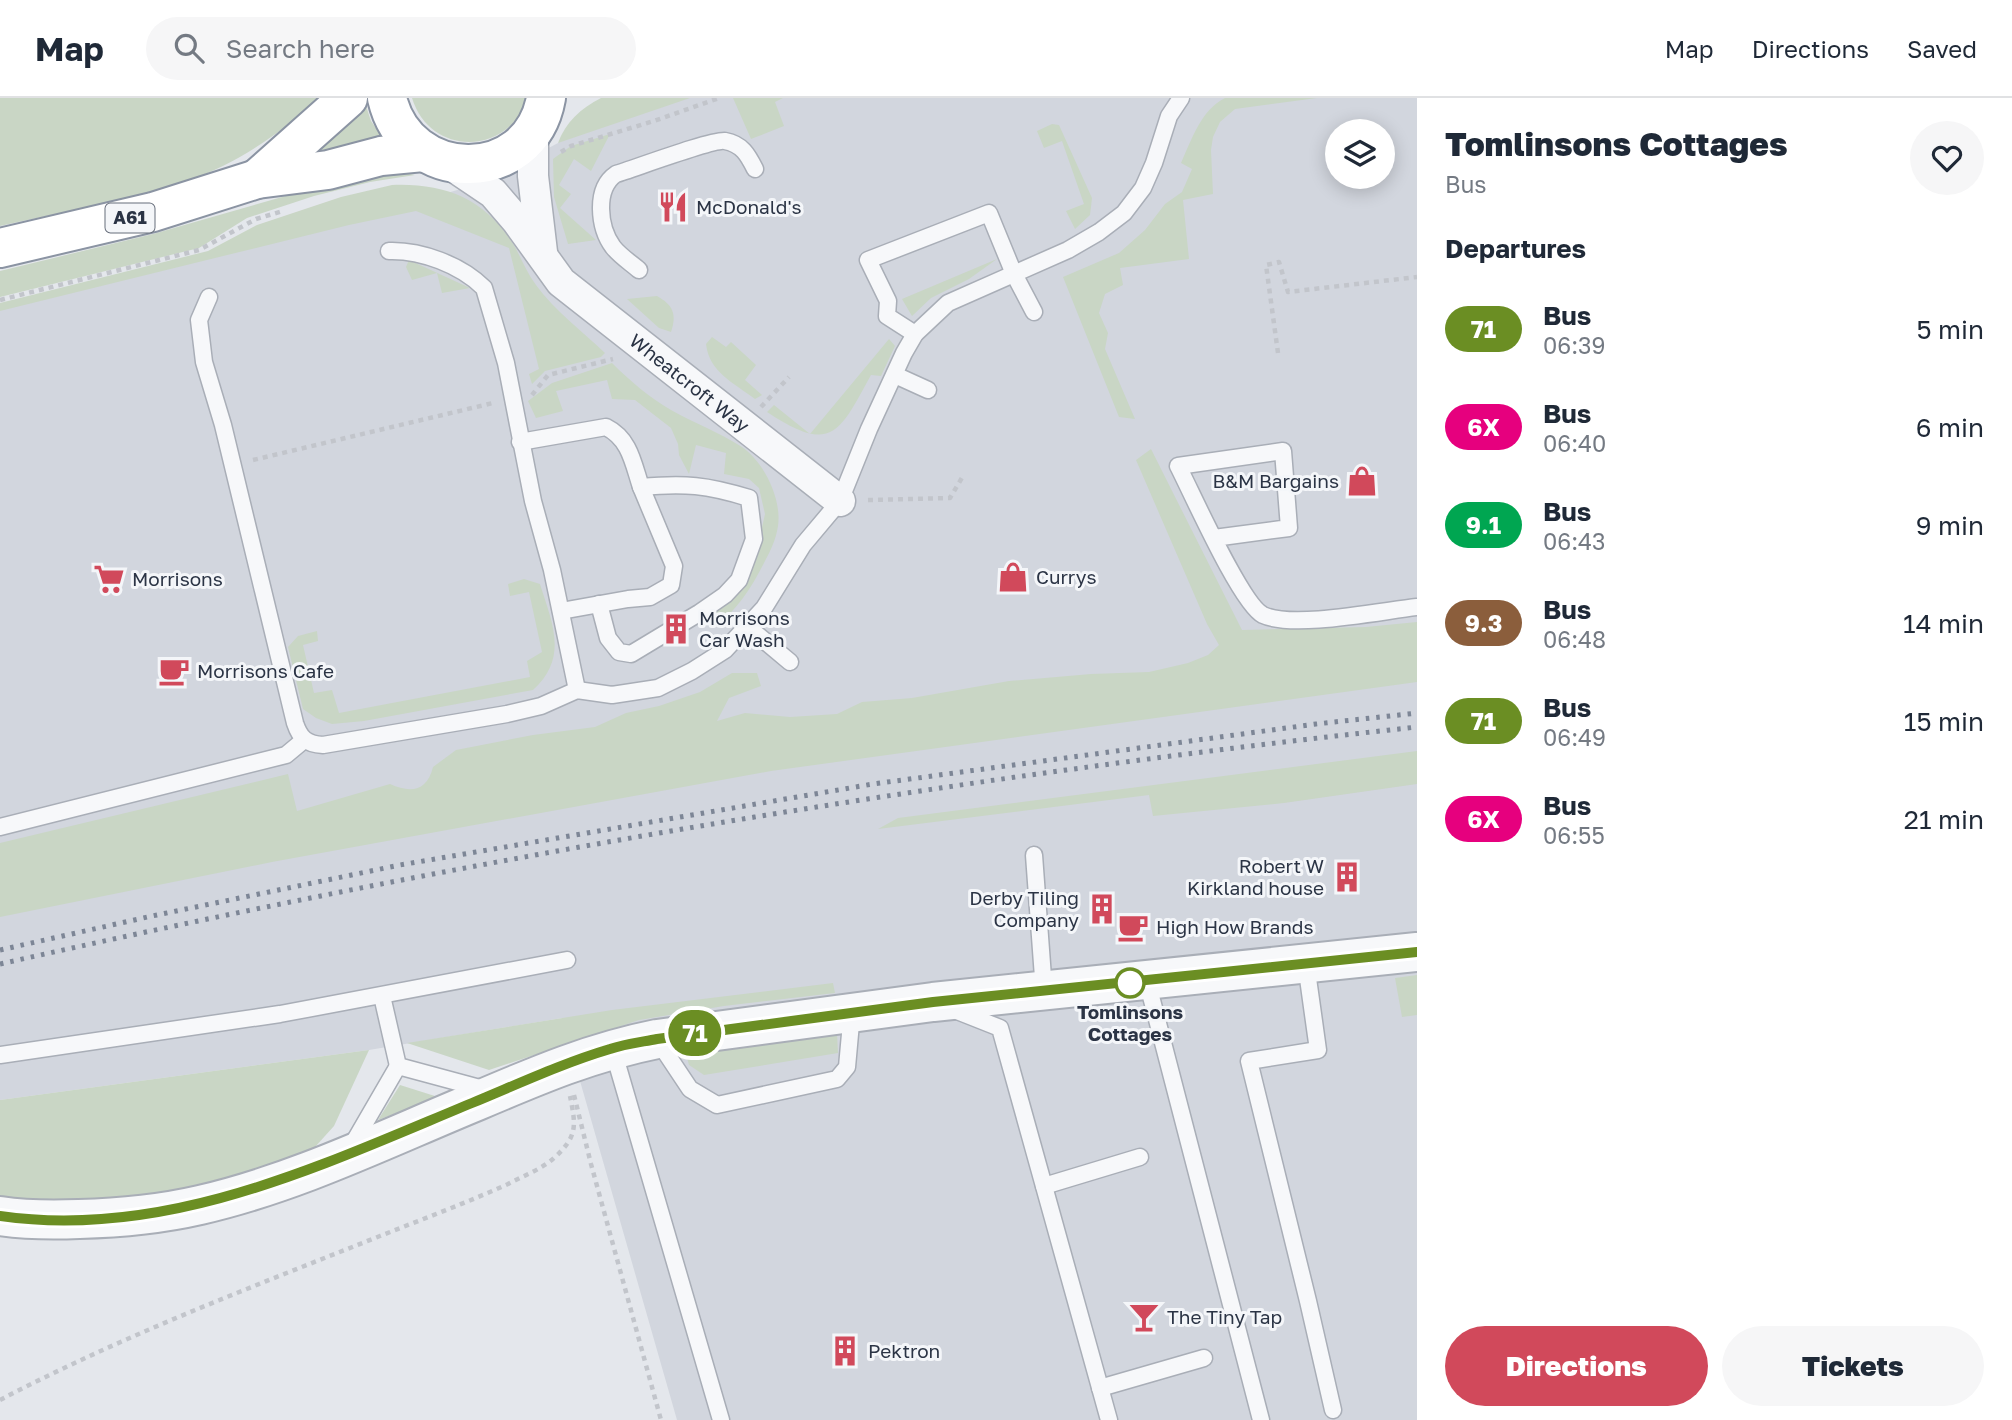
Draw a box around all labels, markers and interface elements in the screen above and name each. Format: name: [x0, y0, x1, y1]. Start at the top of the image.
search box: [146, 17, 636, 80]
text: Map: [35, 29, 104, 68]
icon: search: [170, 29, 208, 67]
text: Search here: [226, 33, 375, 64]
text: Map: [1665, 34, 1714, 63]
text: Directions: [1752, 34, 1869, 63]
text: Saved: [1907, 34, 1977, 63]
map controls: [1325, 119, 1395, 189]
button: layers: [1325, 119, 1395, 189]
button: heart: [1910, 121, 1984, 195]
text: Tomlinsons Cottages: [1445, 124, 1787, 163]
text: Bus: [1445, 170, 1487, 198]
restaurant icon: McDonald's: [656, 190, 690, 224]
place label: McDonald's: [696, 195, 802, 218]
road number: A61: [106, 204, 154, 232]
text: Departures: [1445, 233, 1586, 264]
text: Bus: [1543, 300, 1591, 331]
text: 71: [1471, 314, 1496, 343]
text: 5 min: [1916, 314, 1984, 345]
street label: Wheatcroft Way: [625, 328, 755, 437]
text: 06:39: [1543, 331, 1605, 359]
text: Bus: [1543, 398, 1591, 429]
text: 6X: [1467, 412, 1500, 441]
text: 6 min: [1916, 412, 1984, 443]
text: 06:40: [1543, 429, 1606, 457]
shop icon: B&M Bargains: [1345, 464, 1379, 498]
place label: B&M Bargains: [1212, 469, 1339, 492]
text: Bus: [1543, 496, 1591, 527]
text: 9.1: [1466, 510, 1501, 539]
text: 9 min: [1916, 510, 1984, 541]
text: 06:43: [1543, 527, 1606, 555]
shop icon: Currys: [996, 560, 1030, 594]
supermarket icon: Morrisons: [92, 562, 126, 596]
place label: Currys: [1036, 565, 1097, 588]
place label: Morrisons: [132, 567, 223, 590]
text: Bus: [1543, 594, 1591, 625]
place label: Morrisons Car Wash: [699, 606, 790, 651]
text: 9.3: [1465, 608, 1502, 637]
text: 14 min: [1903, 608, 1984, 639]
building icon: Morrisons Car Wash: [659, 612, 693, 646]
text: 06:48: [1543, 625, 1606, 653]
cafe icon: Morrisons Cafe: [157, 654, 191, 688]
place label: Morrisons Cafe: [197, 659, 334, 682]
text: Bus: [1543, 692, 1591, 723]
text: 71: [1471, 706, 1496, 735]
text: 15 min: [1904, 706, 1984, 737]
text: 06:49: [1543, 723, 1606, 751]
text: Bus: [1543, 790, 1591, 821]
text: 6X: [1467, 804, 1500, 833]
text: 21 min: [1904, 804, 1984, 835]
text: 06:55: [1543, 821, 1605, 849]
place label: Robert W Kirkland house: [1187, 854, 1324, 899]
building icon: Robert W Kirkland house: [1330, 860, 1364, 894]
place label: Derby Tiling Company: [969, 886, 1079, 931]
building icon: Derby Tiling Company: [1085, 892, 1119, 926]
cafe icon: High How Brands: [1116, 910, 1150, 944]
place label: High How Brands: [1156, 915, 1314, 938]
marker: Tomlinsons Cottages: [1115, 968, 1145, 998]
place label: Tomlinsons Cottages: [1077, 1000, 1183, 1045]
line badge: 71: [664, 1010, 726, 1056]
text: 71: [682, 1018, 708, 1047]
bar icon: The Tiny Tap: [1127, 1300, 1161, 1334]
place label: The Tiny Tap: [1167, 1305, 1282, 1328]
button: Directions: [1445, 1326, 1708, 1406]
button: Tickets: [1722, 1326, 1984, 1406]
building icon: Pektron: [828, 1334, 862, 1368]
place label: Pektron: [868, 1339, 940, 1362]

